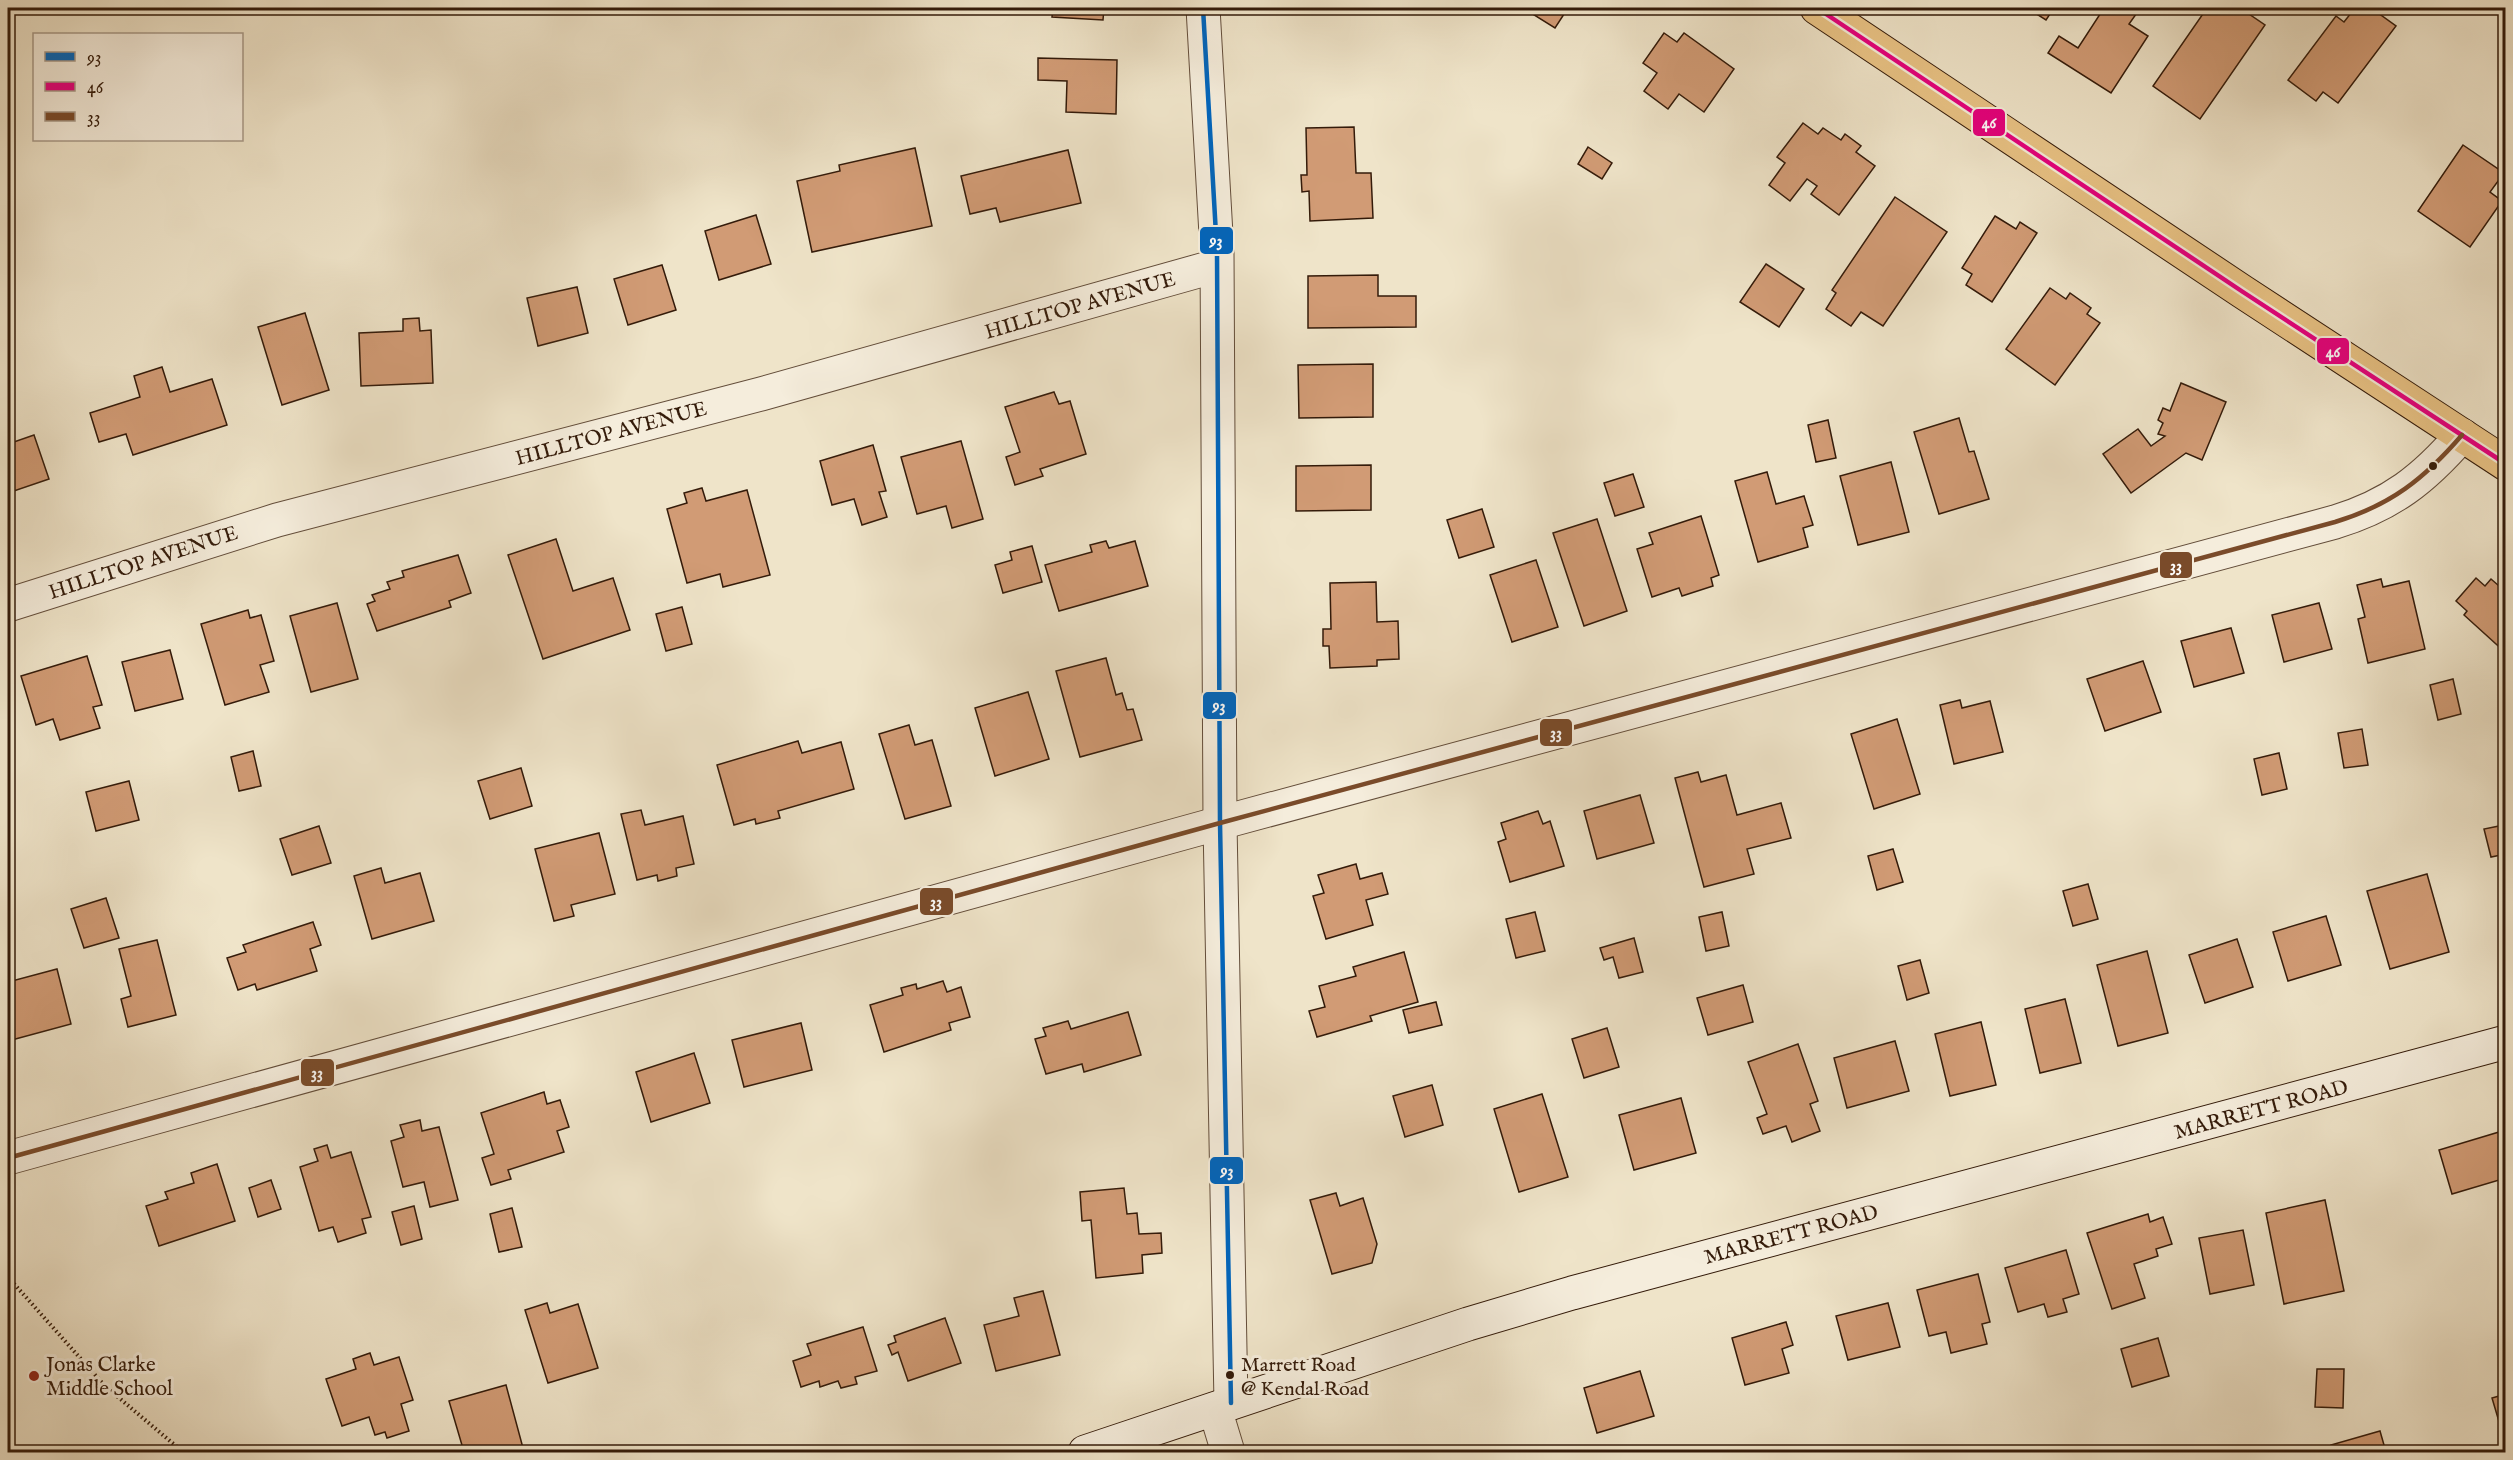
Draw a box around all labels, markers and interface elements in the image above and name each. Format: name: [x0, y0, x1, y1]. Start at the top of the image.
legend: [33, 33, 243, 141]
text: 93: [86, 47, 102, 70]
text: 46: [87, 77, 104, 100]
text: 33: [87, 107, 100, 130]
line badge: 46: [1972, 108, 2006, 137]
text: 46: [1982, 114, 1998, 134]
line badge: 93: [1199, 226, 1234, 255]
text: 93: [1209, 232, 1223, 252]
street label: HILLTOP AVENUE: [982, 266, 1179, 347]
line badge: 46: [2316, 337, 2350, 365]
text: 46: [2326, 343, 2342, 363]
street label: HILLTOP AVENUE: [513, 396, 710, 473]
unlabelled marker: [2427, 460, 2439, 472]
street label: HILLTOP AVENUE: [45, 520, 241, 607]
line badge: 33: [2159, 551, 2193, 579]
text: 33: [2170, 557, 2182, 577]
line badge: 93: [1202, 691, 1237, 720]
text: 93: [1212, 697, 1226, 717]
line badge: 33: [1539, 718, 1573, 747]
text: 33: [1550, 724, 1562, 744]
line badge: 33: [919, 887, 954, 916]
text: 33: [930, 893, 942, 913]
line badge: 33: [300, 1058, 335, 1087]
text: 33: [311, 1064, 323, 1084]
street label: MARRETT ROAD: [2171, 1074, 2351, 1147]
line badge: 93: [1209, 1156, 1244, 1185]
text: 93: [1220, 1162, 1234, 1182]
street label: MARRETT ROAD: [1701, 1199, 1881, 1272]
place label: Jonas Clarke Middle School: [44, 1352, 173, 1403]
place label: Marrett Road @ Kendal Road: [1241, 1353, 1369, 1402]
marker: Jonas Clarke Middle School: [27, 1369, 41, 1383]
marker: Marrett Road @ Kendal Road: [1224, 1369, 1236, 1381]

